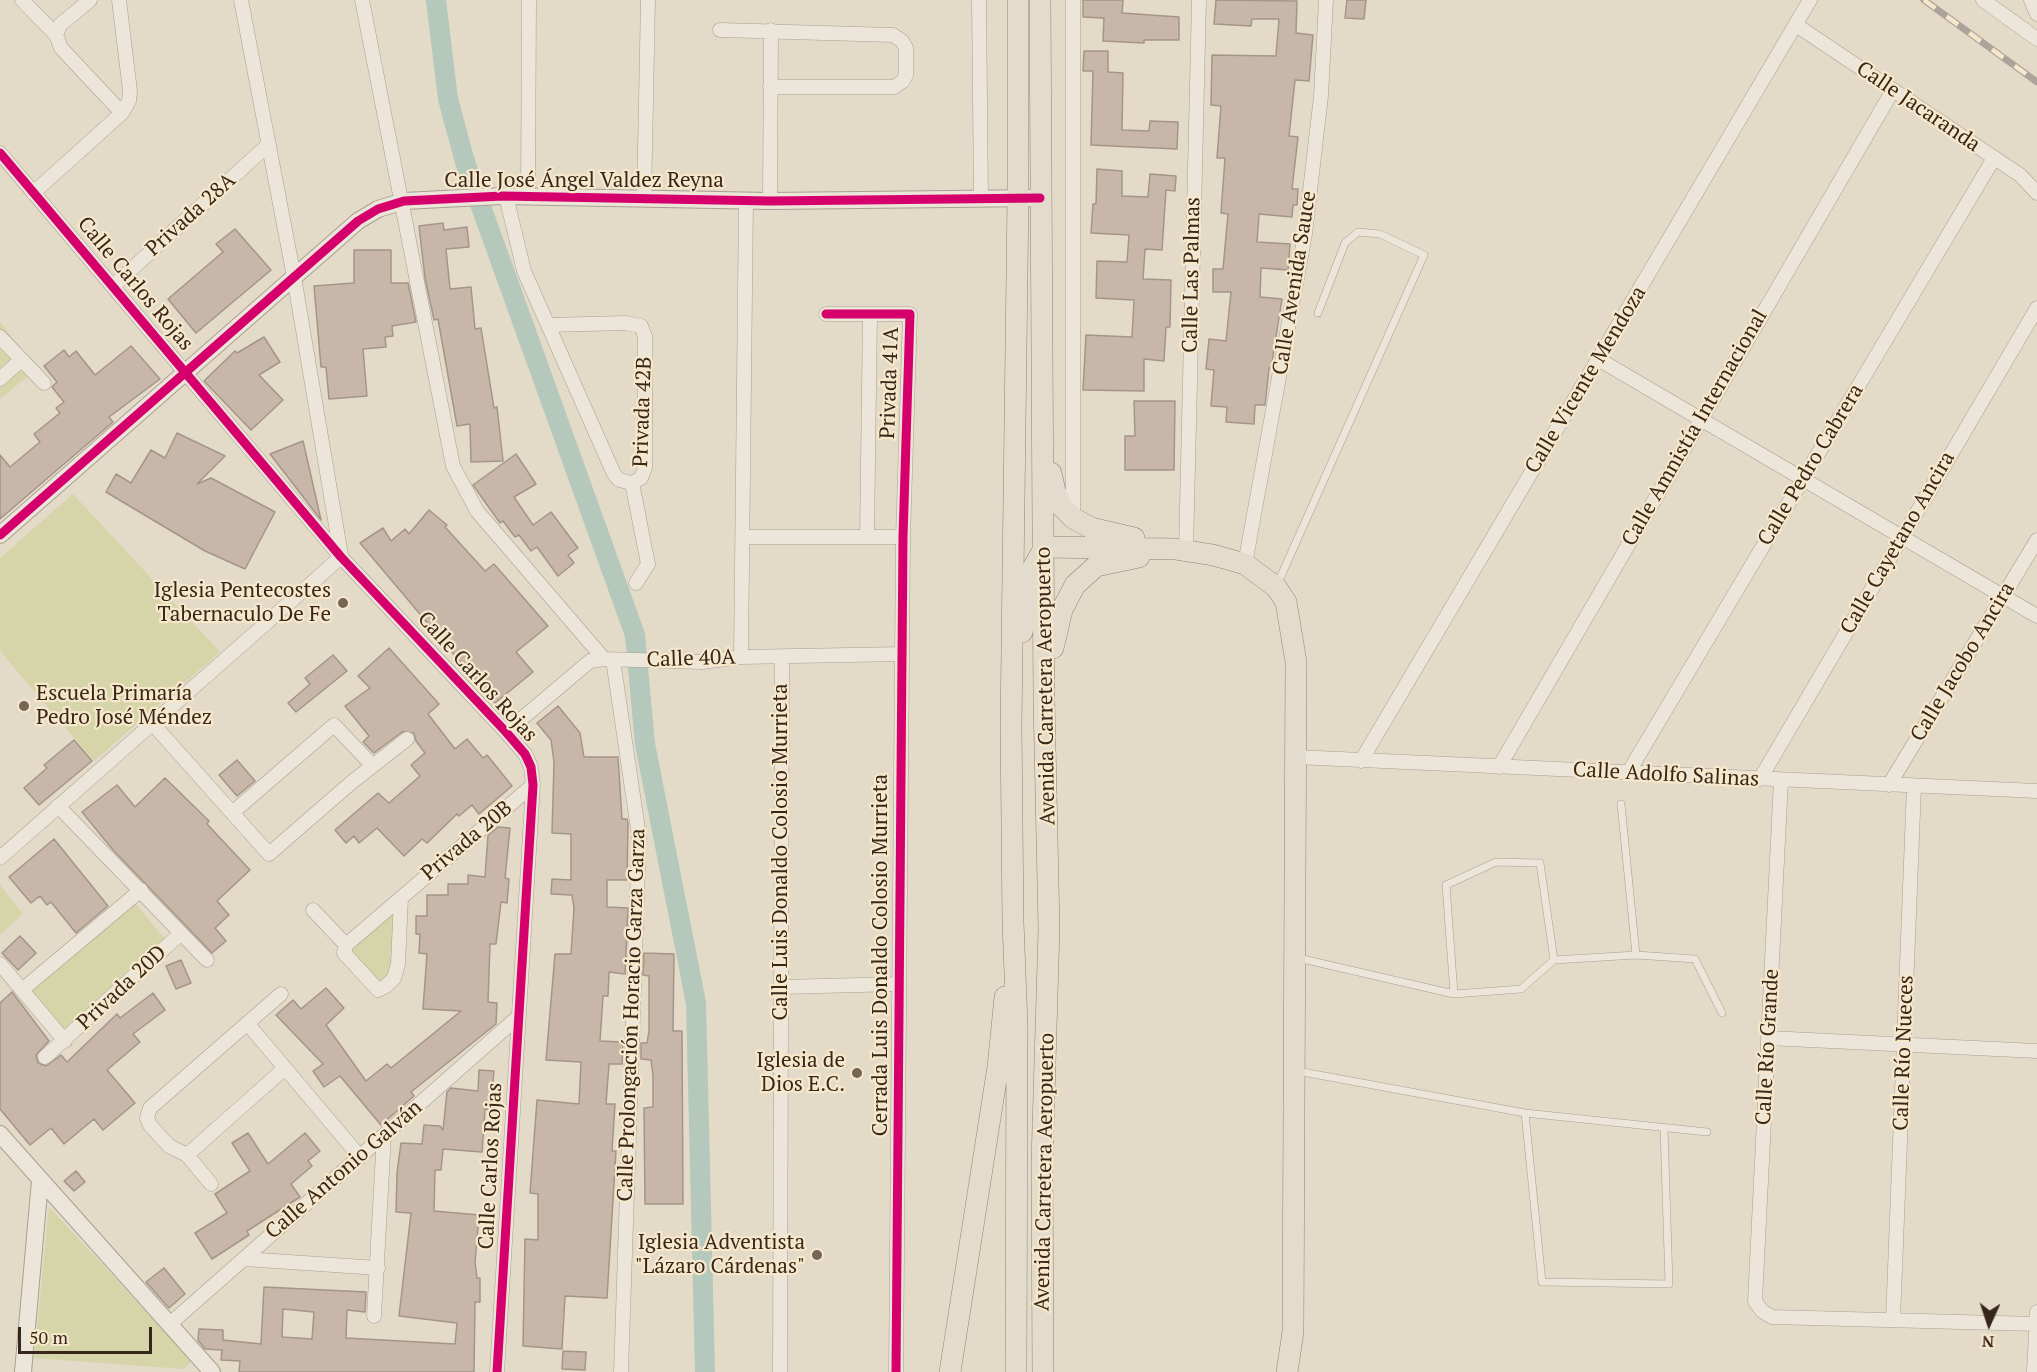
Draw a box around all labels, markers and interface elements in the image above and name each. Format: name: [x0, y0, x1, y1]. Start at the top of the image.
street label: Calle Jacaranda: [1851, 56, 1985, 158]
street label: Privada 28A: [141, 168, 241, 262]
street label: Calle José Ángel Valdez Reyna: [444, 168, 724, 194]
street label: Calle Avenida Sauce: [1268, 189, 1322, 377]
street label: Calle Las Palmas: [1178, 197, 1206, 353]
street label: Calle Carlos Rojas: [72, 212, 198, 356]
street label: Calle Vicente Mendoza: [1520, 282, 1652, 478]
street label: Calle Amnistía Internacional: [1617, 305, 1773, 551]
street label: Privada 41A: [875, 326, 905, 440]
street label: Privada 42B: [628, 356, 658, 468]
street label: Calle Pedro Cabrera: [1753, 380, 1869, 550]
street label: Calle Cayetano Ancira: [1835, 447, 1961, 639]
street label: Avenida Carretera Aeropuerto: [1031, 547, 1061, 825]
place label: Iglesia Pentecostes Tabernaculo De Fe: [154, 578, 331, 628]
street label: Calle Jacobo Ancira: [1906, 578, 2020, 746]
marker: Iglesia Pentecostes Tabernaculo De Fe: [336, 596, 350, 610]
street label: Calle Carlos Rojas: [412, 606, 542, 748]
street label: Calle 40A: [646, 645, 736, 673]
place label: Escuela Primaría Pedro José Méndez: [36, 681, 212, 731]
street label: Calle Luis Donaldo Colosio Murrieta: [768, 683, 794, 1021]
marker: Escuela Primaría Pedro José Méndez: [17, 699, 31, 713]
street label: Calle Adolfo Salinas: [1572, 758, 1760, 792]
street label: Cerrada Luis Donaldo Colosio Murrieta: [868, 774, 894, 1136]
street label: Privada 20B: [416, 796, 518, 886]
street label: Calle Prolongación Horacio Garza Garza: [613, 828, 651, 1202]
street label: Privada 20D: [72, 940, 172, 1036]
street label: Calle Río Grande: [1751, 968, 1785, 1126]
street label: Calle Río Nueces: [1889, 975, 1919, 1131]
street label: Avenida Carretera Aeropuerto: [1030, 1033, 1060, 1311]
place label: Iglesia de Dios E.C.: [756, 1048, 845, 1098]
marker: Iglesia de Dios E.C.: [850, 1066, 864, 1080]
street label: Calle Carlos Rojas: [474, 1082, 508, 1250]
street label: Calle Antonio Galván: [261, 1095, 427, 1245]
place label: Iglesia Adventista "Lázaro Cárdenas": [635, 1230, 805, 1280]
marker: Iglesia Adventista "Lázaro Cárdenas": [810, 1248, 824, 1262]
north arrow: [1959, 1294, 2019, 1354]
scale bar: [21, 1315, 154, 1353]
text: 50 m: [29, 1325, 68, 1349]
text: N: [1981, 1331, 1995, 1353]

